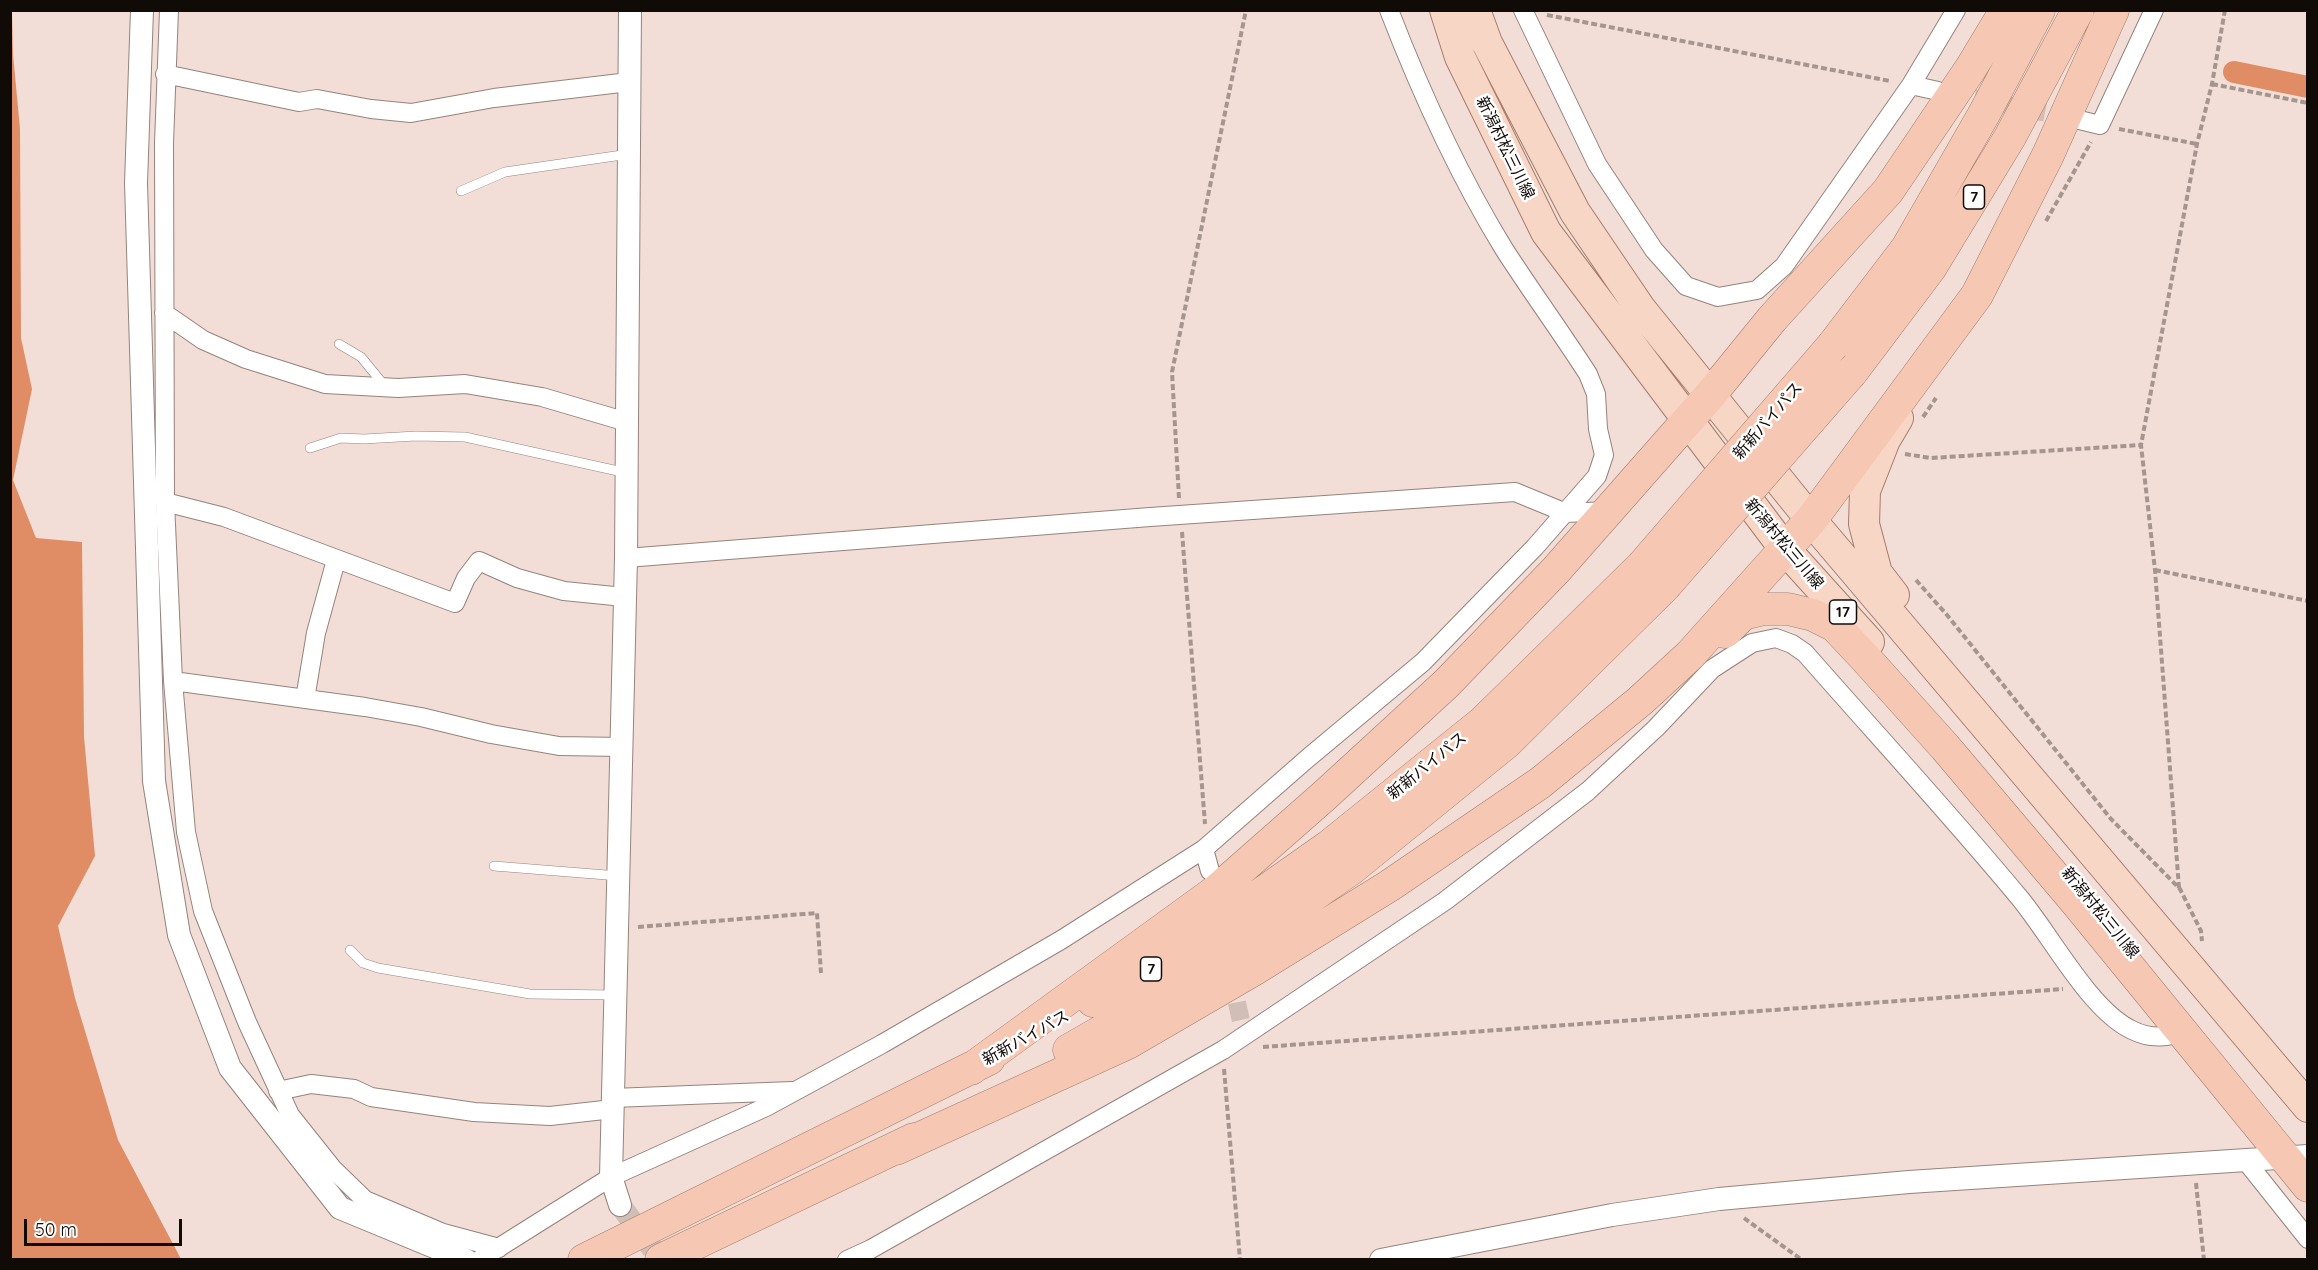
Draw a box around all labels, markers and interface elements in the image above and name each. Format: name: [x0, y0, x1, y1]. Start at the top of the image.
street label: 新潟村松三川線: [1472, 93, 1538, 203]
road number: 7: [1964, 185, 1984, 209]
street label: 新新バイパス: [1729, 378, 1807, 464]
street label: 新潟村松三川線: [1741, 495, 1827, 593]
road number: 17: [1830, 600, 1856, 624]
street label: 新新バイパス: [1384, 728, 1470, 804]
street label: 新潟村松三川線: [2057, 863, 2143, 963]
road number: 7: [1140, 957, 1162, 981]
street label: 新新バイパス: [979, 1006, 1073, 1070]
scale bar: [27, 1207, 184, 1245]
text: 50 m: [35, 1218, 77, 1241]

